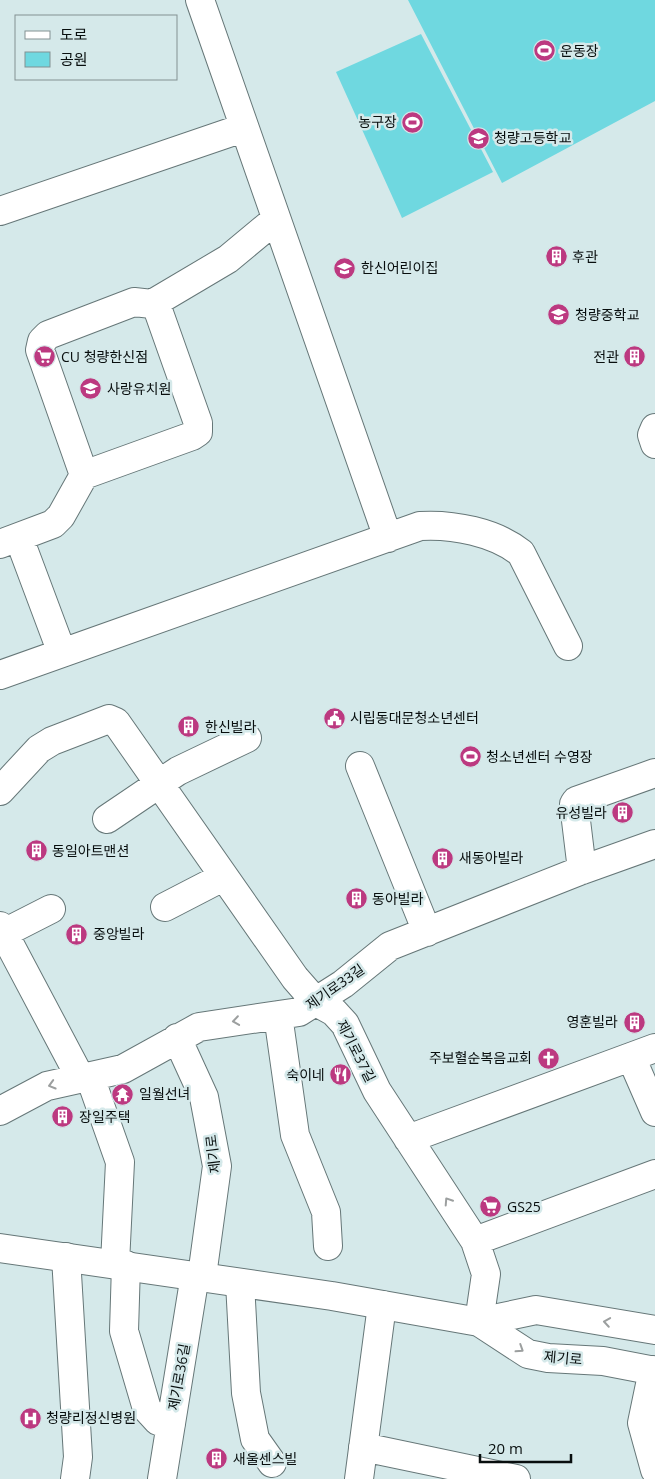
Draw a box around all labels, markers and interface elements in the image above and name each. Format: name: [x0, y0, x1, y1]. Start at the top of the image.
legend: [15, 15, 178, 80]
text: 도로: [60, 24, 88, 44]
sports icon: 운동장: [532, 39, 556, 63]
place label: 운동장: [560, 41, 599, 60]
text: 공원: [60, 49, 88, 69]
sports icon: 농구장: [401, 110, 425, 134]
place label: 농구장: [358, 112, 397, 131]
school or university icon: 청량고등학교: [466, 126, 490, 150]
place label: 청량고등학교: [494, 128, 571, 147]
building icon: 후관: [544, 245, 568, 269]
place label: 후관: [572, 247, 598, 266]
school or university icon: 한신어린이집: [333, 256, 357, 280]
place label: 한신어린이집: [361, 258, 438, 277]
school or university icon: 청량중학교: [547, 303, 571, 327]
place label: 청량중학교: [575, 305, 640, 324]
supermarket icon: CU 청량한신점: [33, 345, 57, 369]
building icon: 전관: [623, 345, 647, 369]
place label: CU 청량한신점: [61, 347, 148, 366]
place label: 전관: [593, 347, 619, 366]
school or university icon: 사랑유치원: [79, 377, 103, 401]
place label: 사랑유치원: [107, 379, 171, 398]
public building icon: 시립동대문청소년센터: [322, 706, 346, 730]
place label: 시립동대문청소년센터: [350, 708, 479, 727]
building icon: 한신빌라: [177, 715, 201, 739]
place label: 한신빌라: [205, 717, 257, 736]
sports icon: 청소년센터 수영장: [458, 745, 482, 769]
place label: 청소년센터 수영장: [486, 747, 593, 766]
building icon: 유성빌라: [611, 801, 635, 825]
place label: 유성빌라: [555, 803, 607, 822]
building icon: 동일아트맨션: [24, 839, 48, 863]
place label: 동일아트맨션: [52, 841, 129, 860]
building icon: 새동아빌라: [431, 846, 455, 870]
place label: 새동아빌라: [459, 848, 524, 867]
building icon: 동아빌라: [344, 887, 368, 911]
place label: 동아빌라: [372, 889, 424, 908]
building icon: 중앙빌라: [65, 922, 89, 946]
place label: 중앙빌라: [93, 924, 145, 943]
street label: 제기로33길: [302, 959, 368, 1014]
building icon: 영훈빌라: [622, 1010, 646, 1034]
place label: 영훈빌라: [566, 1012, 618, 1031]
one-way arrow: [231, 1015, 239, 1026]
street label: 제기로37길: [333, 1016, 380, 1085]
church icon: 주보혈순복음교회: [536, 1046, 560, 1070]
place label: 주보혈순복음교회: [429, 1048, 532, 1067]
restaurant icon: 숙이네: [329, 1063, 353, 1087]
place label: 숙이네: [286, 1065, 325, 1084]
one-way arrow: [48, 1080, 56, 1090]
temple icon: 일월선녀: [111, 1082, 135, 1106]
place label: 일월선녀: [139, 1084, 191, 1103]
building icon: 장일주택: [51, 1105, 75, 1129]
place label: 장일주택: [79, 1107, 131, 1126]
street label: 제기로: [201, 1134, 224, 1174]
supermarket icon: GS25: [479, 1195, 503, 1219]
one-way arrow: [445, 1197, 454, 1207]
place label: GS25: [507, 1197, 541, 1216]
one-way arrow: [603, 1318, 611, 1328]
street label: 제기로36길: [163, 1342, 194, 1412]
one-way arrow: [514, 1343, 524, 1352]
street label: 제기로: [543, 1346, 583, 1369]
hospital icon: 청량리정신병원: [18, 1406, 42, 1430]
place label: 청량리정신병원: [46, 1408, 136, 1427]
scale bar: [480, 1432, 571, 1464]
text: 20 m: [488, 1438, 523, 1458]
building icon: 새울센스빌: [205, 1447, 229, 1471]
place label: 새울센스빌: [233, 1449, 297, 1468]

